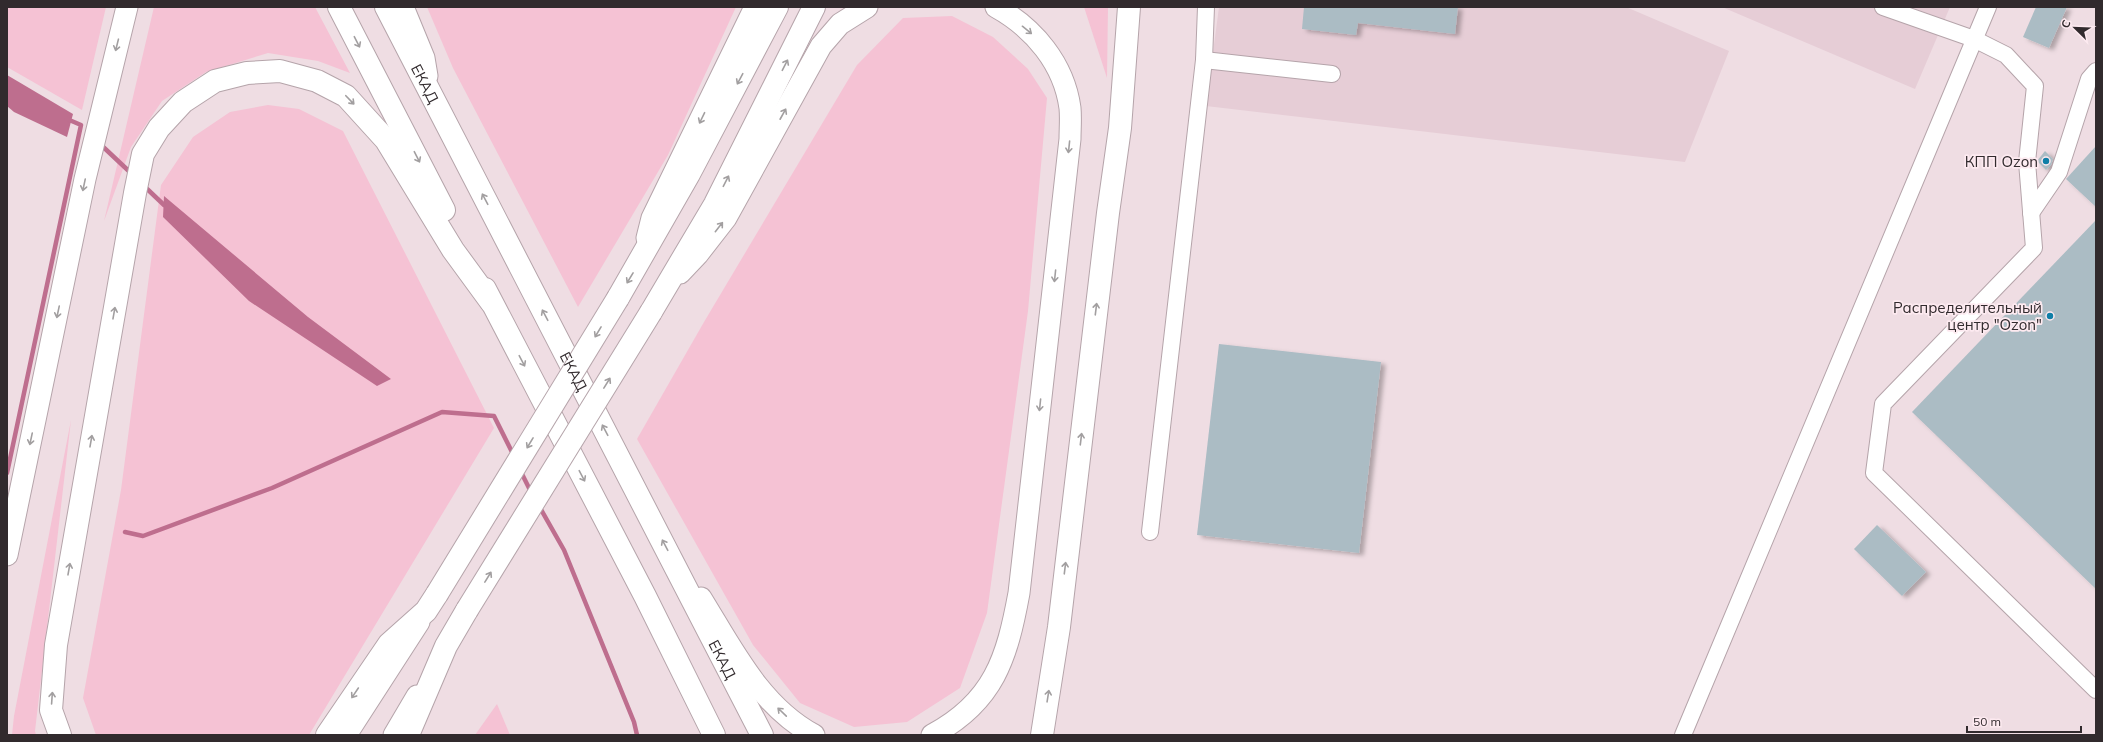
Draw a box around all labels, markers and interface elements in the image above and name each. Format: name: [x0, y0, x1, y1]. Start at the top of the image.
north arrow: [2055, 8, 2095, 48]
text: С: [2058, 17, 2074, 30]
one-way arrow: [1022, 25, 1033, 34]
one-way arrow: [354, 35, 361, 47]
one-way arrow: [113, 38, 121, 51]
one-way arrow: [782, 59, 789, 71]
street label: ЕКАД: [408, 61, 443, 106]
one-way arrow: [736, 73, 744, 85]
one-way arrow: [345, 95, 354, 105]
one-way arrow: [779, 108, 787, 120]
one-way arrow: [698, 112, 705, 124]
one-way arrow: [1065, 140, 1073, 153]
one-way arrow: [414, 151, 421, 163]
place label: КПП Ozon: [1965, 152, 2038, 171]
marker: КПП Ozon: [2041, 156, 2051, 166]
one-way arrow: [723, 175, 730, 187]
one-way arrow: [80, 178, 88, 191]
one-way arrow: [480, 194, 488, 206]
one-way arrow: [715, 222, 723, 233]
one-way arrow: [1051, 269, 1058, 282]
one-way arrow: [626, 273, 634, 284]
place label: Распределительный центр "Ozon": [1893, 298, 2042, 334]
one-way arrow: [1092, 303, 1100, 316]
one-way arrow: [53, 305, 61, 318]
one-way arrow: [110, 307, 118, 320]
one-way arrow: [541, 309, 548, 321]
marker: Распределительный центр "Ozon": [2045, 311, 2055, 321]
one-way arrow: [593, 326, 601, 338]
street label: ЕКАД: [556, 348, 592, 394]
one-way arrow: [519, 355, 526, 367]
one-way arrow: [603, 378, 611, 389]
one-way arrow: [1036, 398, 1044, 411]
one-way arrow: [601, 424, 608, 436]
one-way arrow: [26, 432, 34, 445]
one-way arrow: [1077, 433, 1084, 446]
one-way arrow: [88, 435, 96, 448]
one-way arrow: [525, 437, 534, 448]
one-way arrow: [579, 470, 587, 482]
one-way arrow: [661, 539, 668, 551]
one-way arrow: [1062, 562, 1069, 575]
one-way arrow: [65, 563, 73, 576]
one-way arrow: [484, 571, 492, 583]
street label: ЕКАД: [705, 636, 741, 682]
one-way arrow: [351, 687, 359, 699]
one-way arrow: [1044, 690, 1052, 703]
one-way arrow: [48, 692, 55, 705]
one-way arrow: [777, 707, 787, 717]
scale bar: [1967, 708, 2081, 734]
text: 50 m: [1973, 714, 2001, 729]

